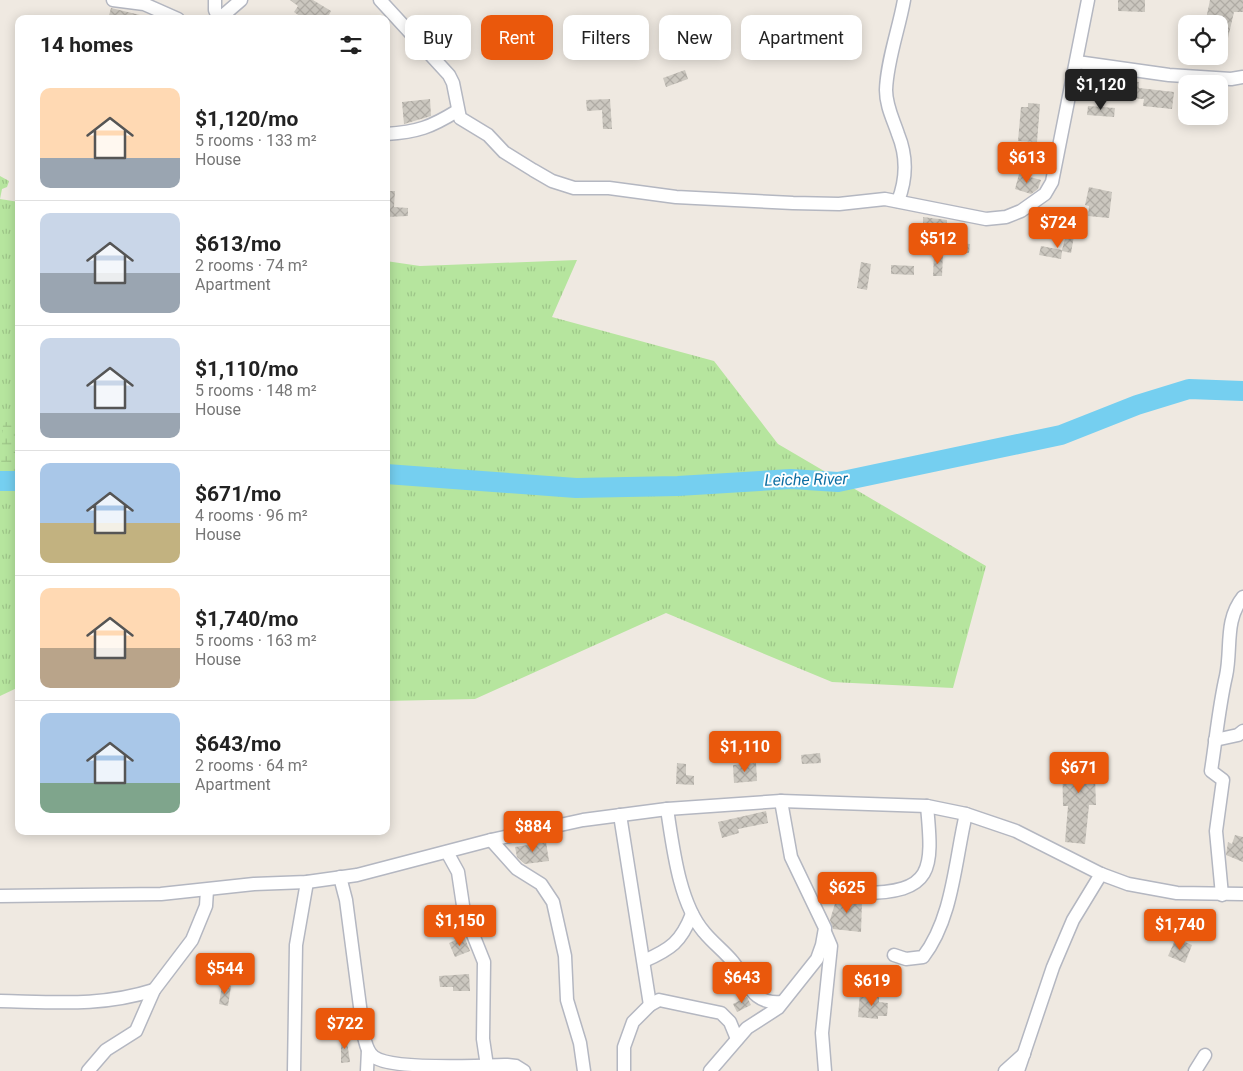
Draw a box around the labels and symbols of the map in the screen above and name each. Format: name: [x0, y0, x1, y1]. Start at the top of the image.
pin: $1,120: [1060, 68, 1142, 111]
pin: $613: [997, 142, 1057, 184]
pin: $724: [1028, 206, 1088, 249]
pin: $512: [908, 222, 968, 265]
water label: Leiche River: [764, 469, 849, 490]
pin: $1,110: [704, 730, 786, 773]
pin: $671: [1049, 752, 1109, 794]
pin: $884: [503, 810, 563, 853]
pin: $625: [817, 872, 877, 914]
pin: $1,150: [419, 904, 501, 947]
pin: $1,740: [1139, 908, 1221, 951]
pin: $544: [195, 952, 255, 995]
pin: $643: [712, 962, 772, 1004]
pin: $619: [842, 964, 902, 1007]
pin: $722: [315, 1008, 375, 1050]

